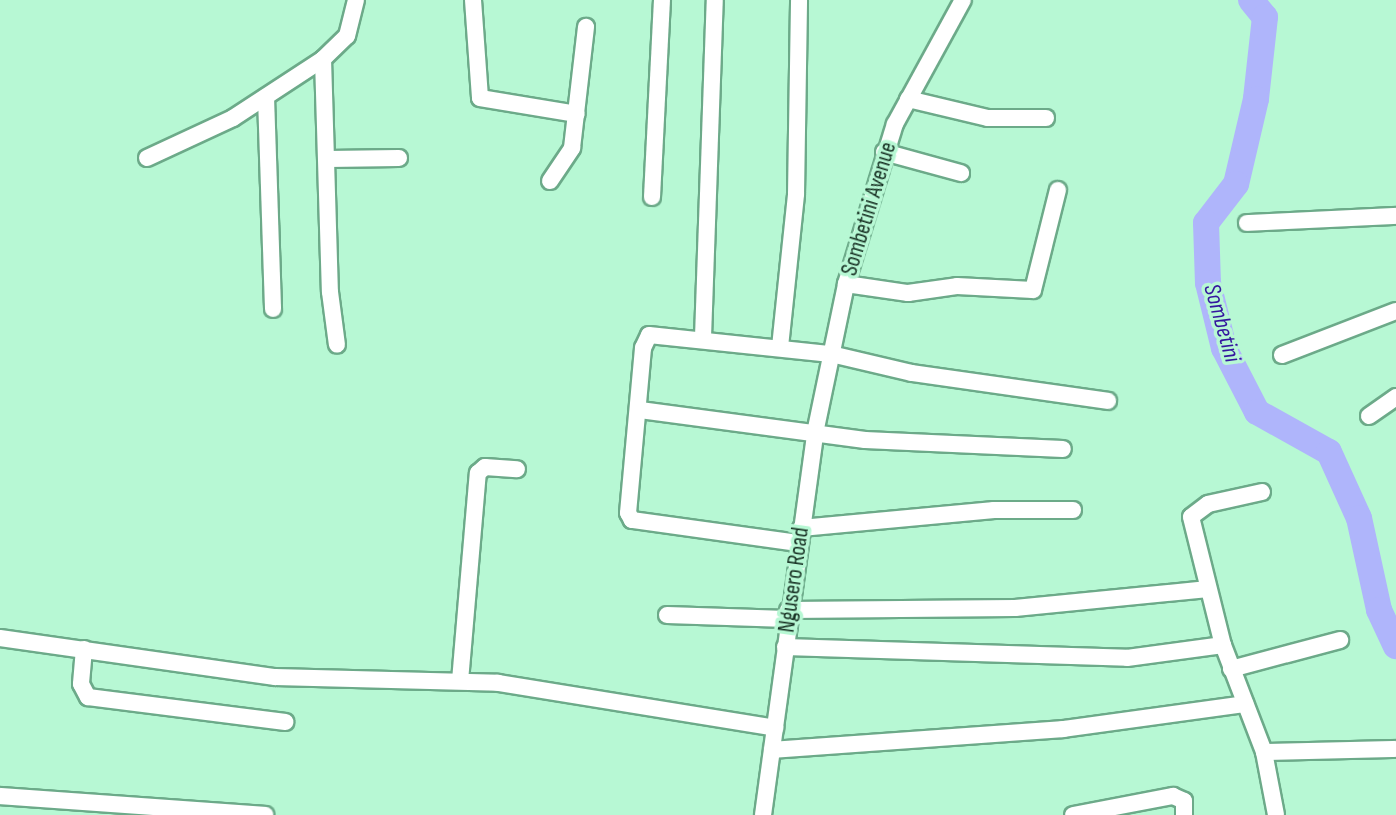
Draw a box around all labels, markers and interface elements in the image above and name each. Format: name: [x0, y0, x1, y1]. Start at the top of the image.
street label: Sombetini Avenue: [836, 139, 902, 279]
water label: Sombetini: [1197, 281, 1247, 365]
street label: Ngusero Road: [773, 526, 815, 634]

